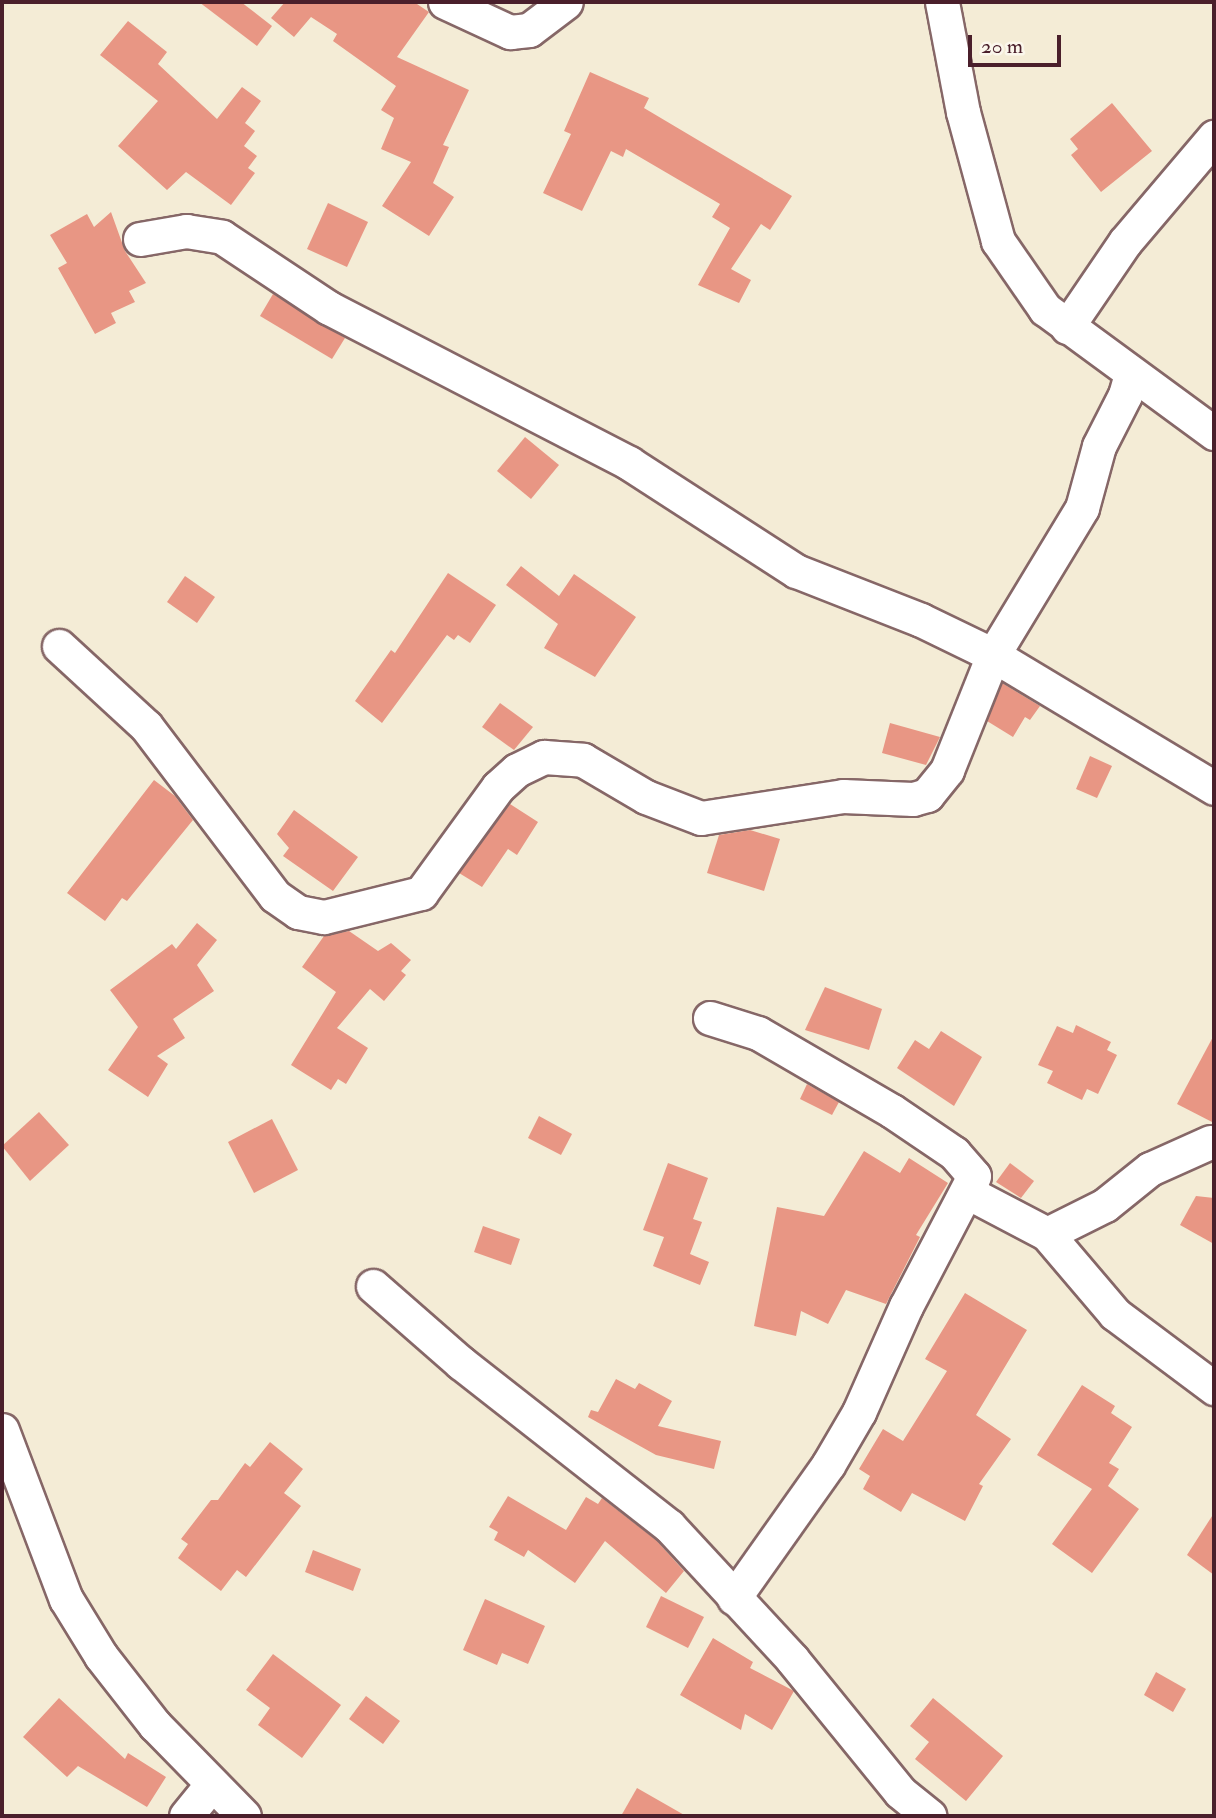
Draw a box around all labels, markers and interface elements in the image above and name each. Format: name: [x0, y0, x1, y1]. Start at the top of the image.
scale bar: [971, 21, 1064, 65]
text: 20 m: [981, 33, 1023, 60]

